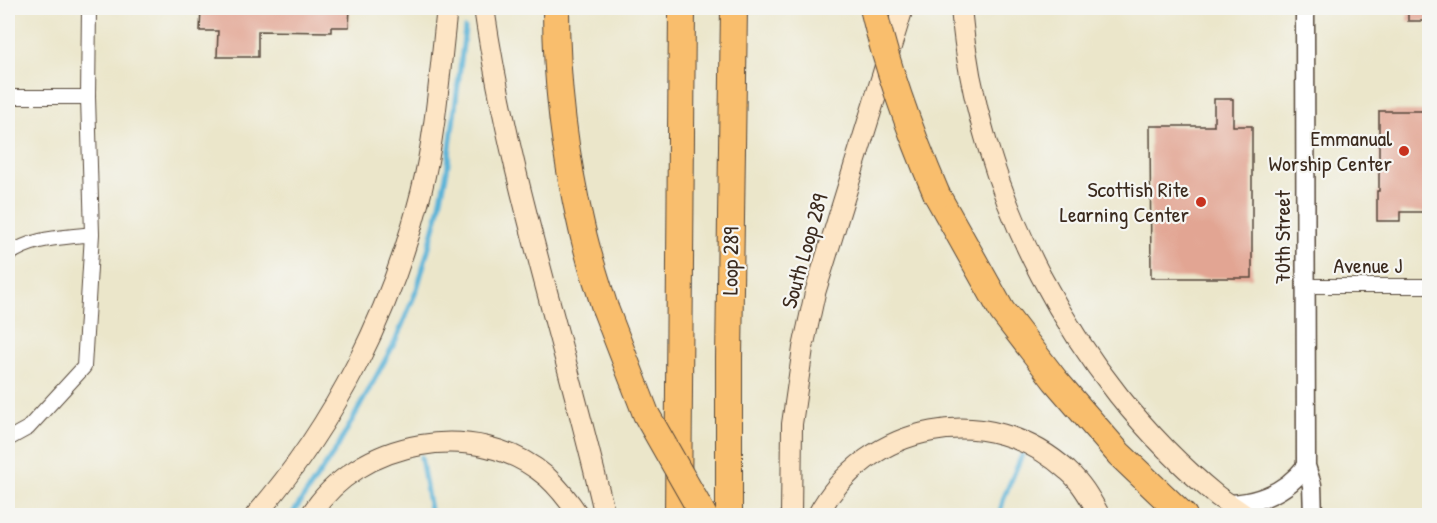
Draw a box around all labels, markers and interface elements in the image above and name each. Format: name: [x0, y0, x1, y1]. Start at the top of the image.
place label: Emmanual Worship Center: [1268, 123, 1393, 178]
marker: Emmanual Worship Center: [1397, 144, 1411, 158]
place label: Scottish Rite Learning Center: [1060, 174, 1190, 229]
street label: South Loop 289: [773, 190, 835, 312]
street label: 70th Street: [1267, 190, 1297, 284]
marker: Scottish Rite Learning Center: [1194, 195, 1208, 209]
street label: Loop 289: [714, 227, 746, 295]
street label: Avenue J: [1334, 250, 1403, 280]

